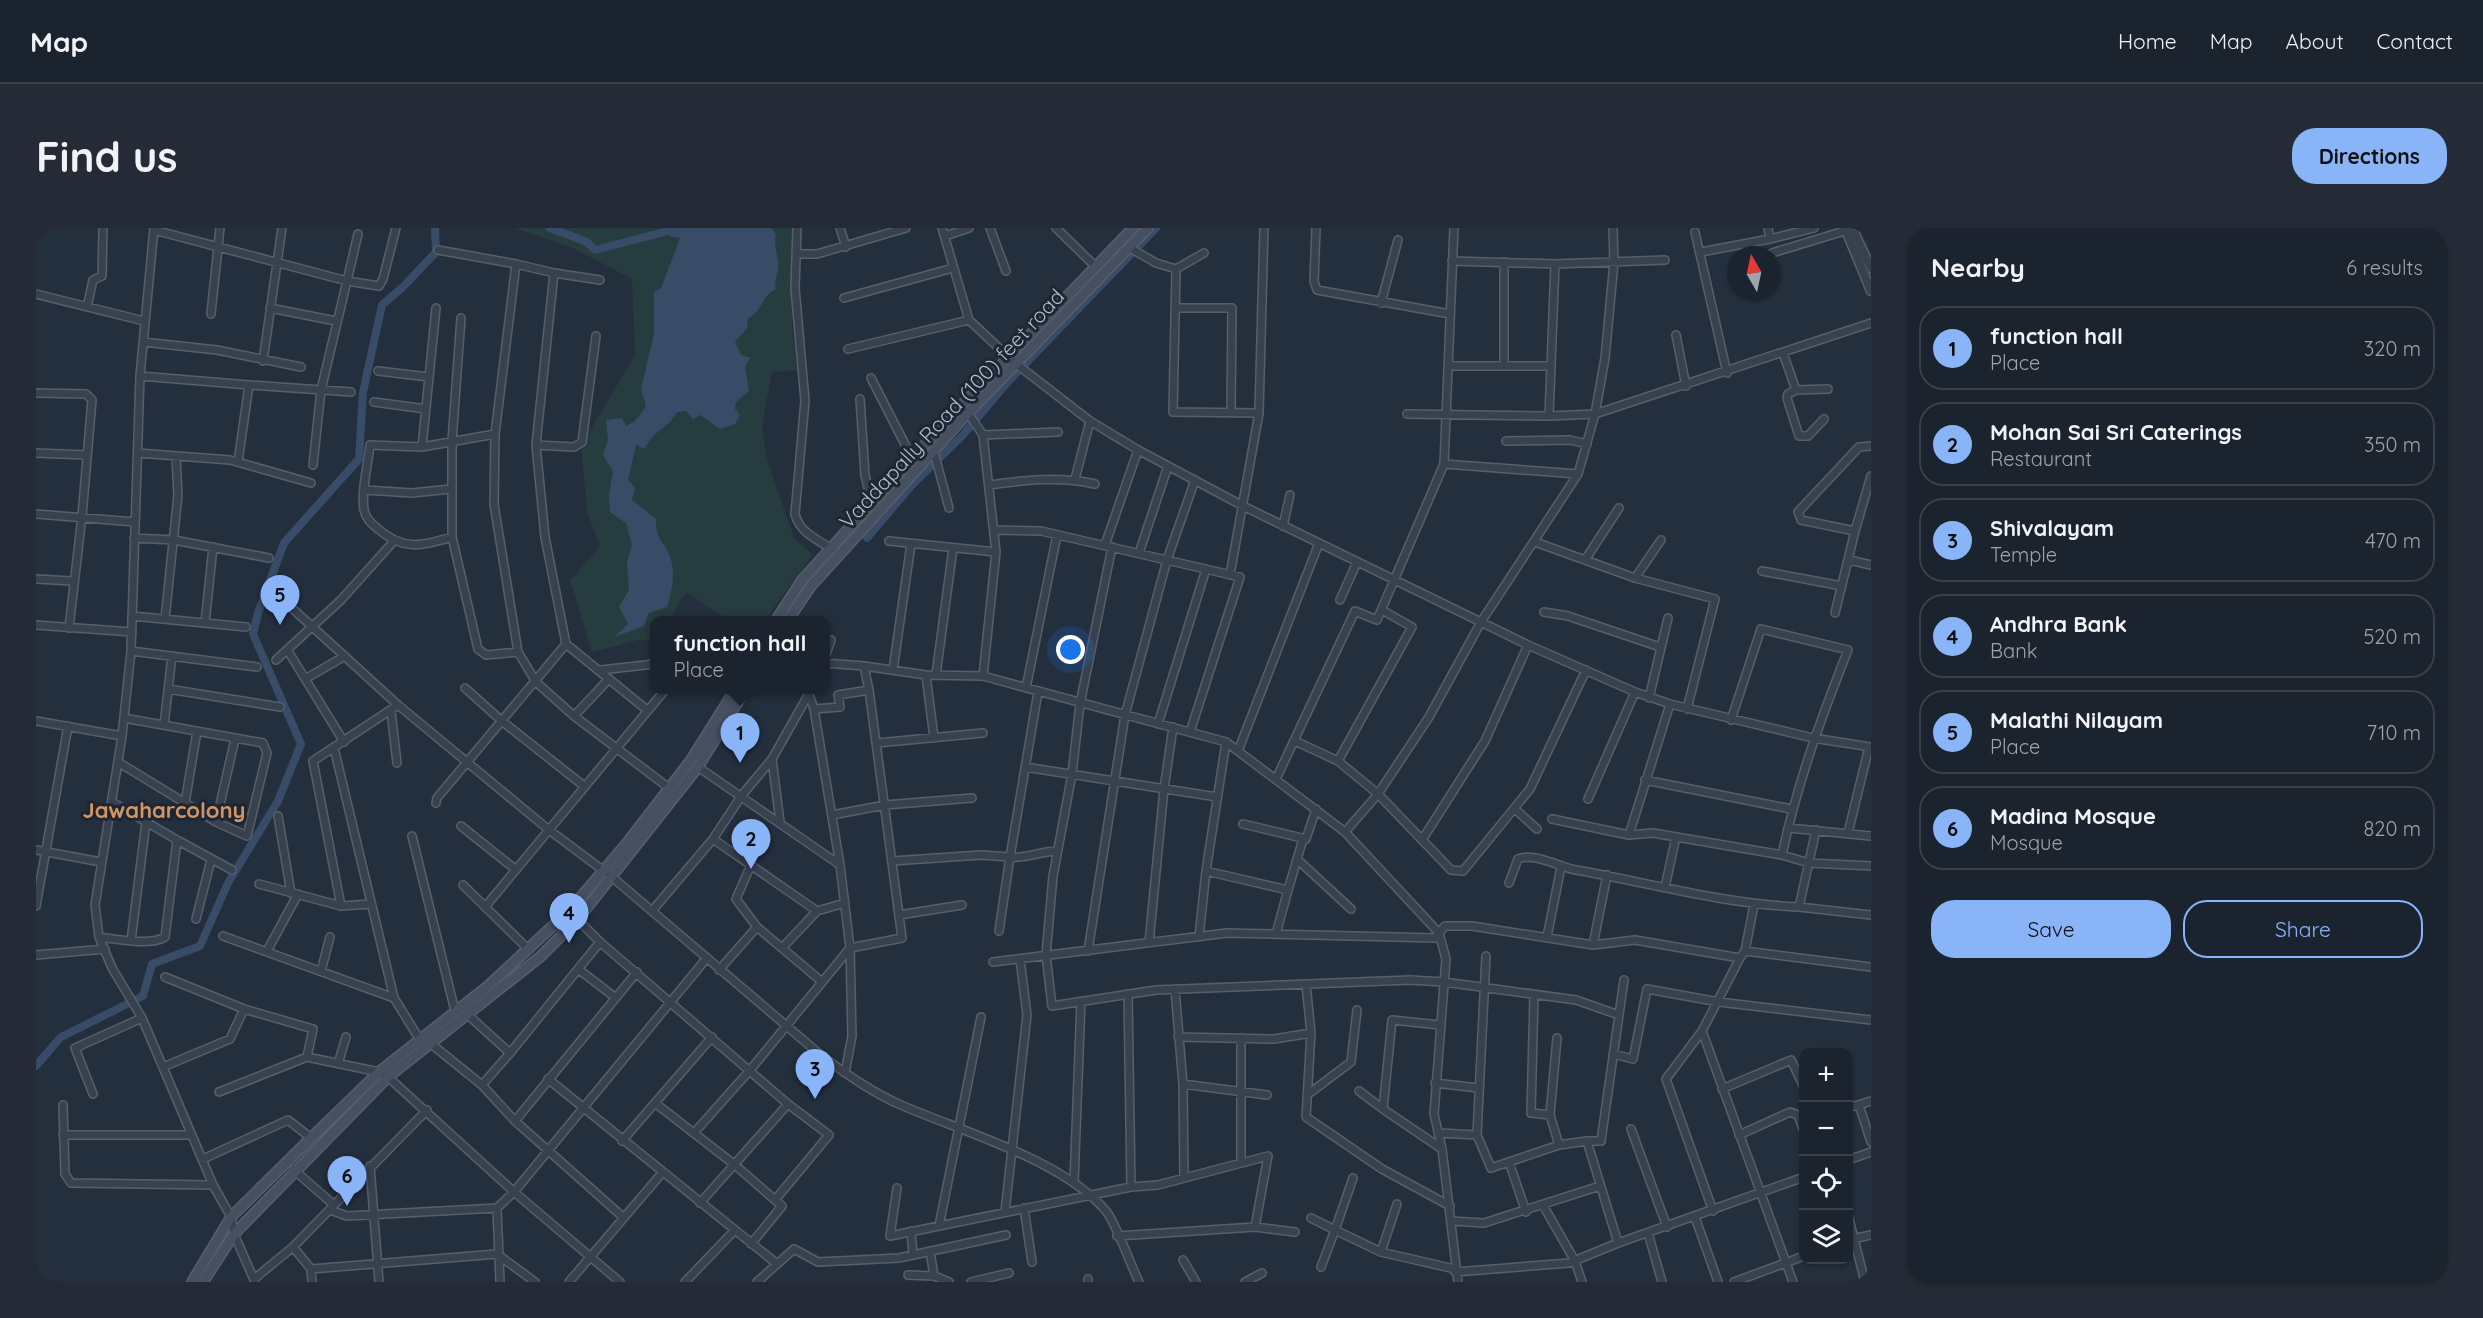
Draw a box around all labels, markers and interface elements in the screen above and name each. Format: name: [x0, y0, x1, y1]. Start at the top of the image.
text: Map: [30, 24, 88, 59]
text: Home: [2118, 28, 2177, 54]
text: Map: [2210, 28, 2253, 54]
text: About: [2286, 28, 2344, 54]
text: Contact: [2377, 28, 2453, 54]
button: Directions: [2292, 128, 2447, 184]
text: Find us: [36, 130, 178, 183]
north arrow: [1727, 246, 1781, 300]
text: Nearby: [1931, 251, 2025, 284]
text: 6 results: [2346, 255, 2423, 280]
street label: Vaddapally Road (100) feet road: [833, 283, 1069, 534]
text: function hall: [1990, 322, 2123, 350]
text: 1: [1949, 336, 1956, 361]
text: 320 m: [2364, 336, 2421, 361]
text: Place: [1990, 350, 2040, 375]
text: Mohan Sai Sri Caterings: [1990, 418, 2242, 446]
text: 2: [1947, 432, 1958, 457]
text: 350 m: [2364, 432, 2421, 457]
text: Restaurant: [1990, 446, 2092, 471]
text: Shivalayam: [1990, 514, 2114, 542]
text: 3: [1947, 528, 1958, 553]
text: 470 m: [2365, 528, 2421, 553]
text: Temple: [1990, 542, 2057, 567]
pin: 5: [260, 576, 300, 625]
text: Andhra Bank: [1990, 610, 2127, 638]
popup: [650, 616, 830, 694]
text: 4: [1947, 624, 1958, 649]
text: 520 m: [2363, 624, 2421, 649]
text: function hall: [674, 629, 806, 657]
your location: [1056, 635, 1085, 664]
text: Bank: [1990, 638, 2037, 663]
text: Place: [674, 657, 724, 682]
text: Malathi Nilayam: [1990, 706, 2163, 734]
pin: 1: [720, 714, 760, 763]
text: 5: [1947, 720, 1958, 745]
text: 710 m: [2367, 720, 2421, 745]
text: Place: [1990, 734, 2040, 759]
district label: Jawaharcolony: [83, 796, 245, 824]
text: Madina Mosque: [1990, 802, 2156, 830]
text: 6: [1947, 816, 1958, 841]
text: 820 m: [2364, 816, 2421, 841]
pin: 2: [732, 820, 770, 869]
text: Mosque: [1990, 830, 2063, 855]
pin: 4: [550, 894, 588, 943]
button: Save: [1931, 900, 2171, 958]
button: Share: [2183, 900, 2423, 958]
map controls: [1799, 1048, 1853, 1264]
button: +: [1799, 1048, 1853, 1102]
pin: 3: [796, 1050, 834, 1099]
button: −: [1799, 1102, 1853, 1156]
pin: 6: [328, 1156, 366, 1206]
button: locate: [1799, 1156, 1853, 1210]
button: layers: [1799, 1210, 1853, 1264]

